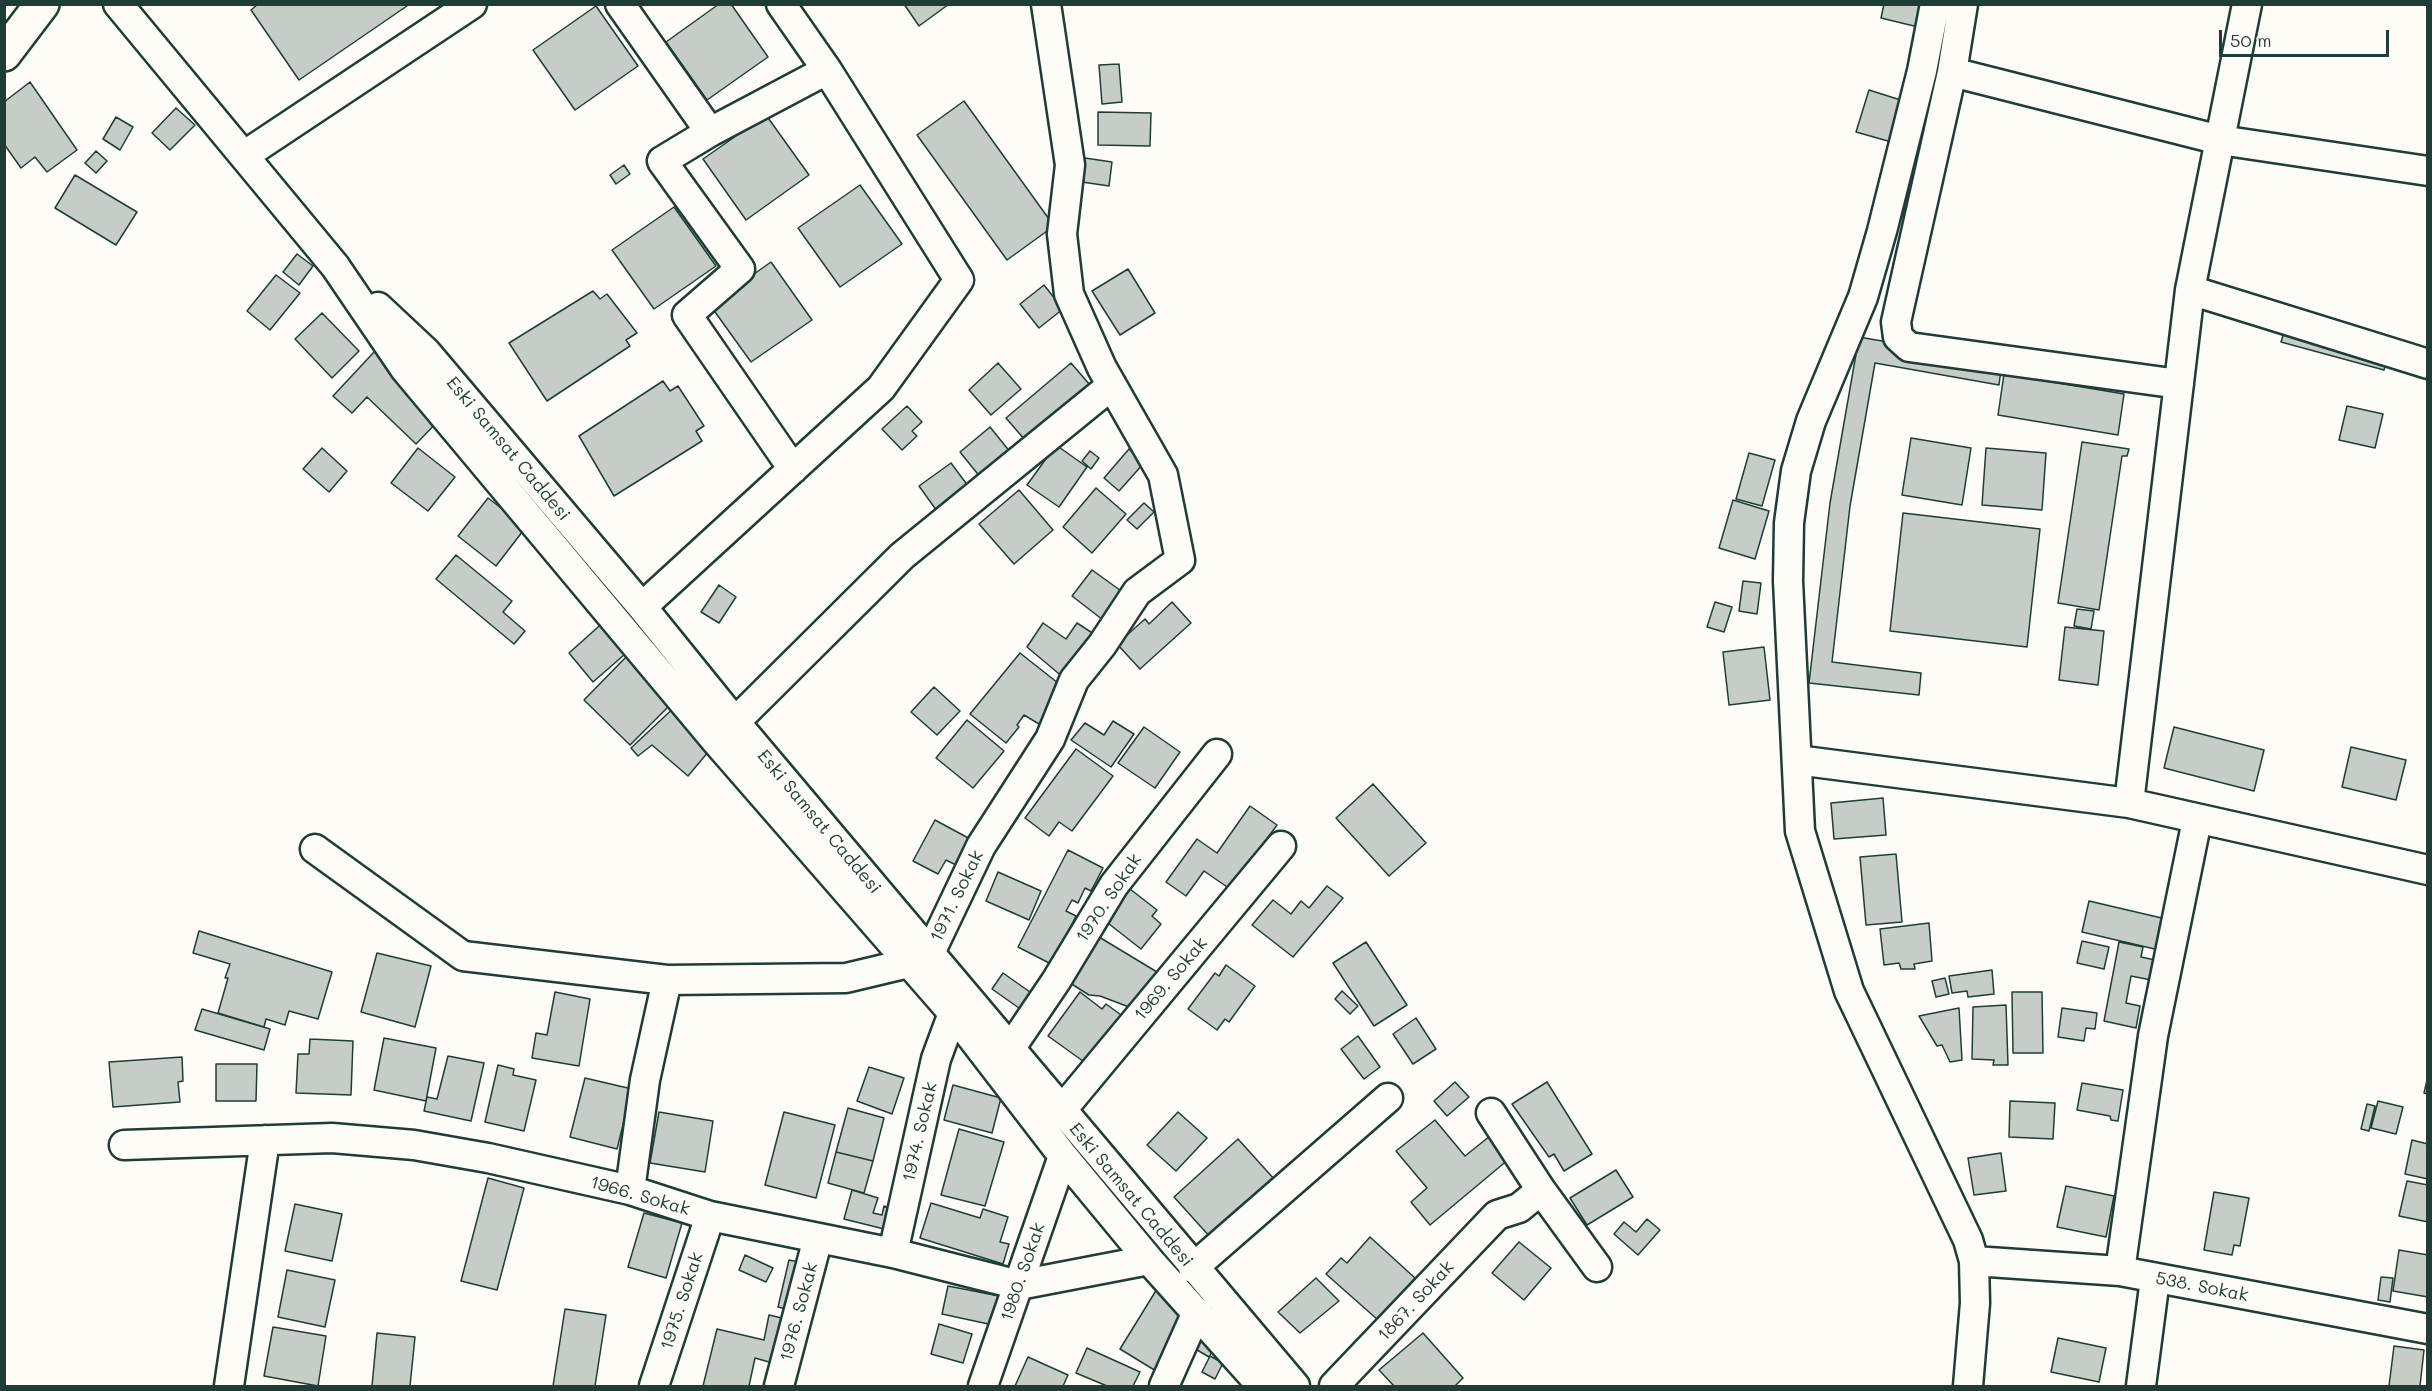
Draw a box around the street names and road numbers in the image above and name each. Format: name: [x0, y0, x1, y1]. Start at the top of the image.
street label: Eski Samsat Caddesi: [441, 373, 575, 525]
street label: Eski Samsat Caddesi: [752, 746, 886, 898]
street label: 1971. Sokak: [926, 847, 988, 945]
street label: 1970. Sokak: [1072, 850, 1146, 946]
street label: 1969. Sokak: [1130, 933, 1212, 1025]
street label: 1974. Sokak: [898, 1080, 942, 1184]
street label: Eski Samsat Caddesi: [1064, 1119, 1198, 1271]
street label: 1966. Sokak: [588, 1171, 692, 1221]
street label: 1980. Sokak: [996, 1220, 1050, 1324]
street label: 1975. Sokak: [656, 1249, 708, 1353]
street label: 1867. Sokak: [1373, 1256, 1459, 1346]
street label: 1976. Sokak: [775, 1260, 823, 1364]
street label: 538. Sokak: [2154, 1267, 2250, 1307]

